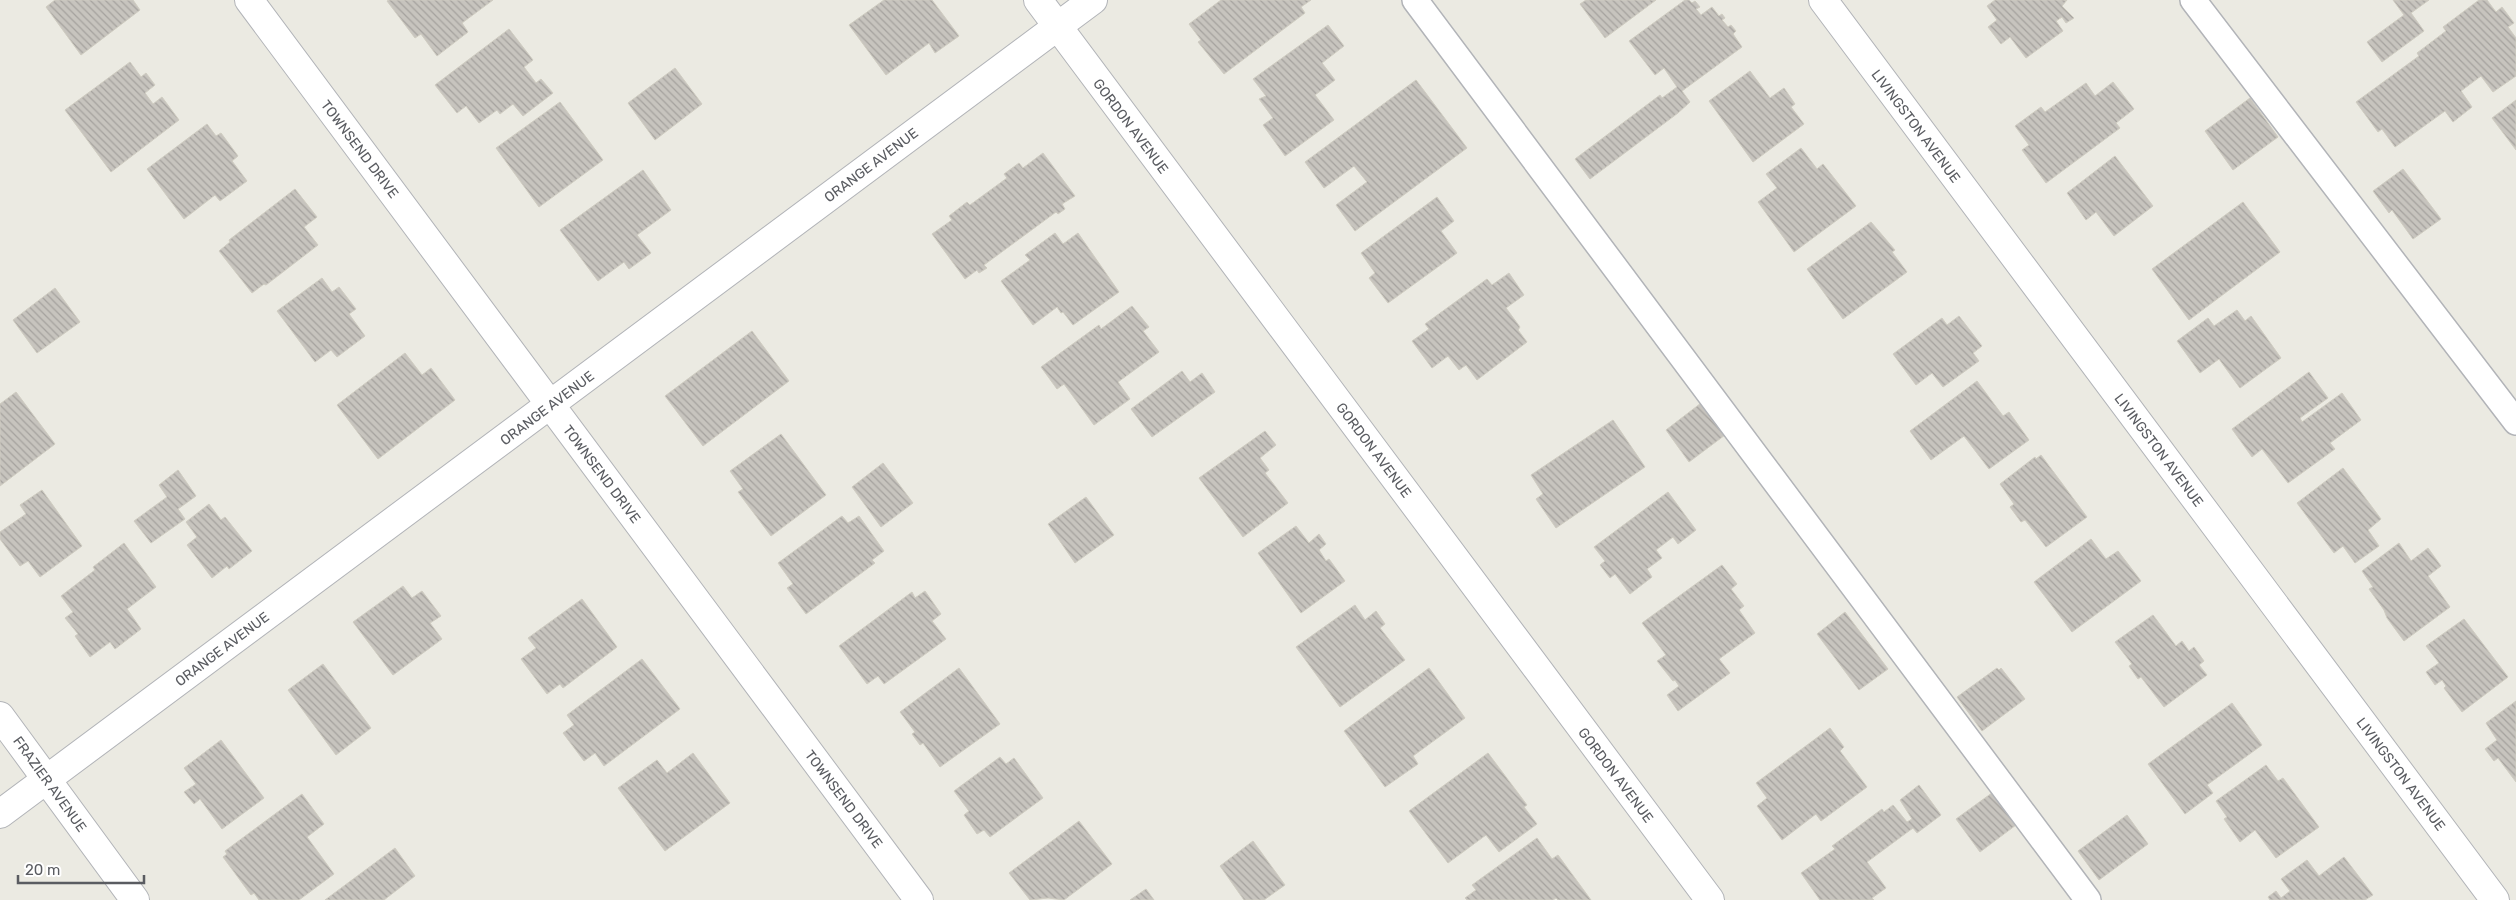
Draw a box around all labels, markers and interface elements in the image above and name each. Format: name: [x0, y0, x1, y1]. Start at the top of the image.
street label: LIVINGSTON AVENUE: [1868, 66, 1964, 186]
street label: GORDON AVENUE: [1089, 75, 1172, 177]
street label: TOWNSEND DRIVE: [317, 97, 402, 202]
street label: ORANGE AVENUE: [821, 125, 922, 206]
street label: ORANGE AVENUE: [497, 368, 598, 449]
street label: LIVINGSTON AVENUE: [2111, 390, 2207, 510]
street label: GORDON AVENUE: [1332, 399, 1415, 501]
street label: TOWNSEND DRIVE: [559, 422, 644, 527]
street label: ORANGE AVENUE: [172, 609, 273, 690]
street label: LIVINGSTON AVENUE: [2353, 714, 2449, 834]
street label: GORDON AVENUE: [1574, 724, 1657, 826]
street label: FRAZIER AVENUE: [9, 733, 90, 835]
street label: TOWNSEND DRIVE: [801, 747, 886, 852]
scale bar: [18, 852, 144, 884]
text: 20 m: [25, 861, 60, 879]

